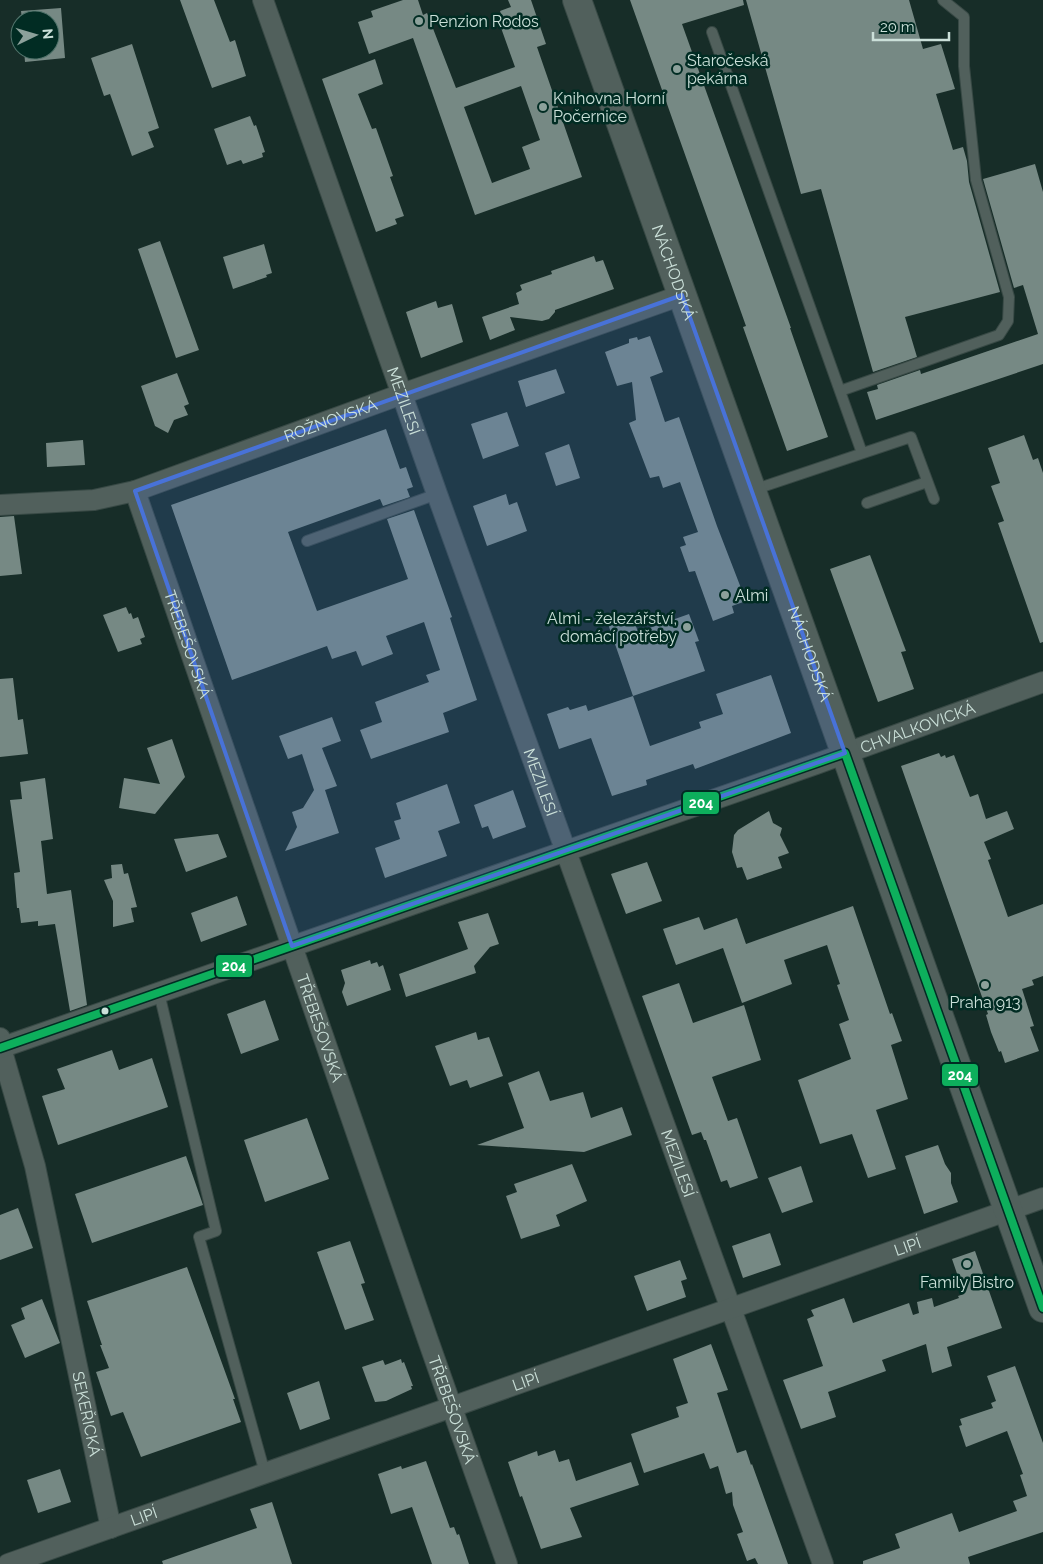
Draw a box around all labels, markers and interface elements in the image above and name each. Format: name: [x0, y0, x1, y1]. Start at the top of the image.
north arrow: [10, 10, 60, 60]
scale bar: [873, 10, 949, 42]
place label: Penzion Rodos: [429, 12, 539, 31]
marker: Penzion Rodos: [413, 15, 425, 27]
text: 20 m: [880, 18, 915, 36]
text: N: [40, 28, 56, 40]
place label: Staročeská pekárna: [687, 51, 769, 88]
marker: Staročeská pekárna: [671, 63, 683, 75]
place label: Knihovna Horní Počernice: [553, 89, 665, 126]
marker: Knihovna Horní Počernice: [537, 101, 549, 113]
street label: NÁCHODSKÁ: [648, 222, 700, 323]
street label: MEZILESÍ: [383, 365, 425, 437]
street label: ROŽNOVSKÁ: [281, 394, 380, 446]
place label: Almi: [735, 586, 768, 605]
street label: TŘEBEŠOVSKÁ: [160, 588, 216, 701]
marker: Almi: [719, 589, 731, 601]
street label: NÁCHODSKÁ: [784, 604, 836, 704]
place label: Almi - železářství, domácí potřeby: [547, 609, 677, 646]
marker: Almi - železářství, domácí potřeby: [681, 621, 693, 633]
street label: CHVALKOVICKÁ: [858, 697, 978, 757]
street label: MEZILESÍ: [520, 746, 562, 819]
line badge: 204: [682, 791, 720, 815]
text: 204: [689, 795, 713, 811]
line badge: 204: [215, 954, 253, 978]
text: 204: [222, 958, 246, 974]
street label: TŘEBEŠOVSKÁ: [292, 972, 348, 1085]
marker: Praha 913: [979, 979, 991, 991]
place label: Praha 913: [949, 993, 1021, 1012]
unlabelled marker: [100, 1006, 110, 1016]
line badge: 204: [941, 1063, 979, 1087]
text: 204: [948, 1067, 972, 1083]
street label: MEZILESÍ: [657, 1127, 700, 1200]
street label: LIPÍ: [892, 1232, 924, 1260]
marker: Family Bistro: [961, 1258, 973, 1270]
place label: Family Bistro: [920, 1273, 1014, 1292]
street label: TŘEBEŠOVSKÁ: [424, 1353, 481, 1466]
street label: LIPÍ: [510, 1367, 542, 1395]
street label: SEKEŘICKÁ: [68, 1370, 106, 1458]
street label: LIPÍ: [128, 1502, 160, 1530]

